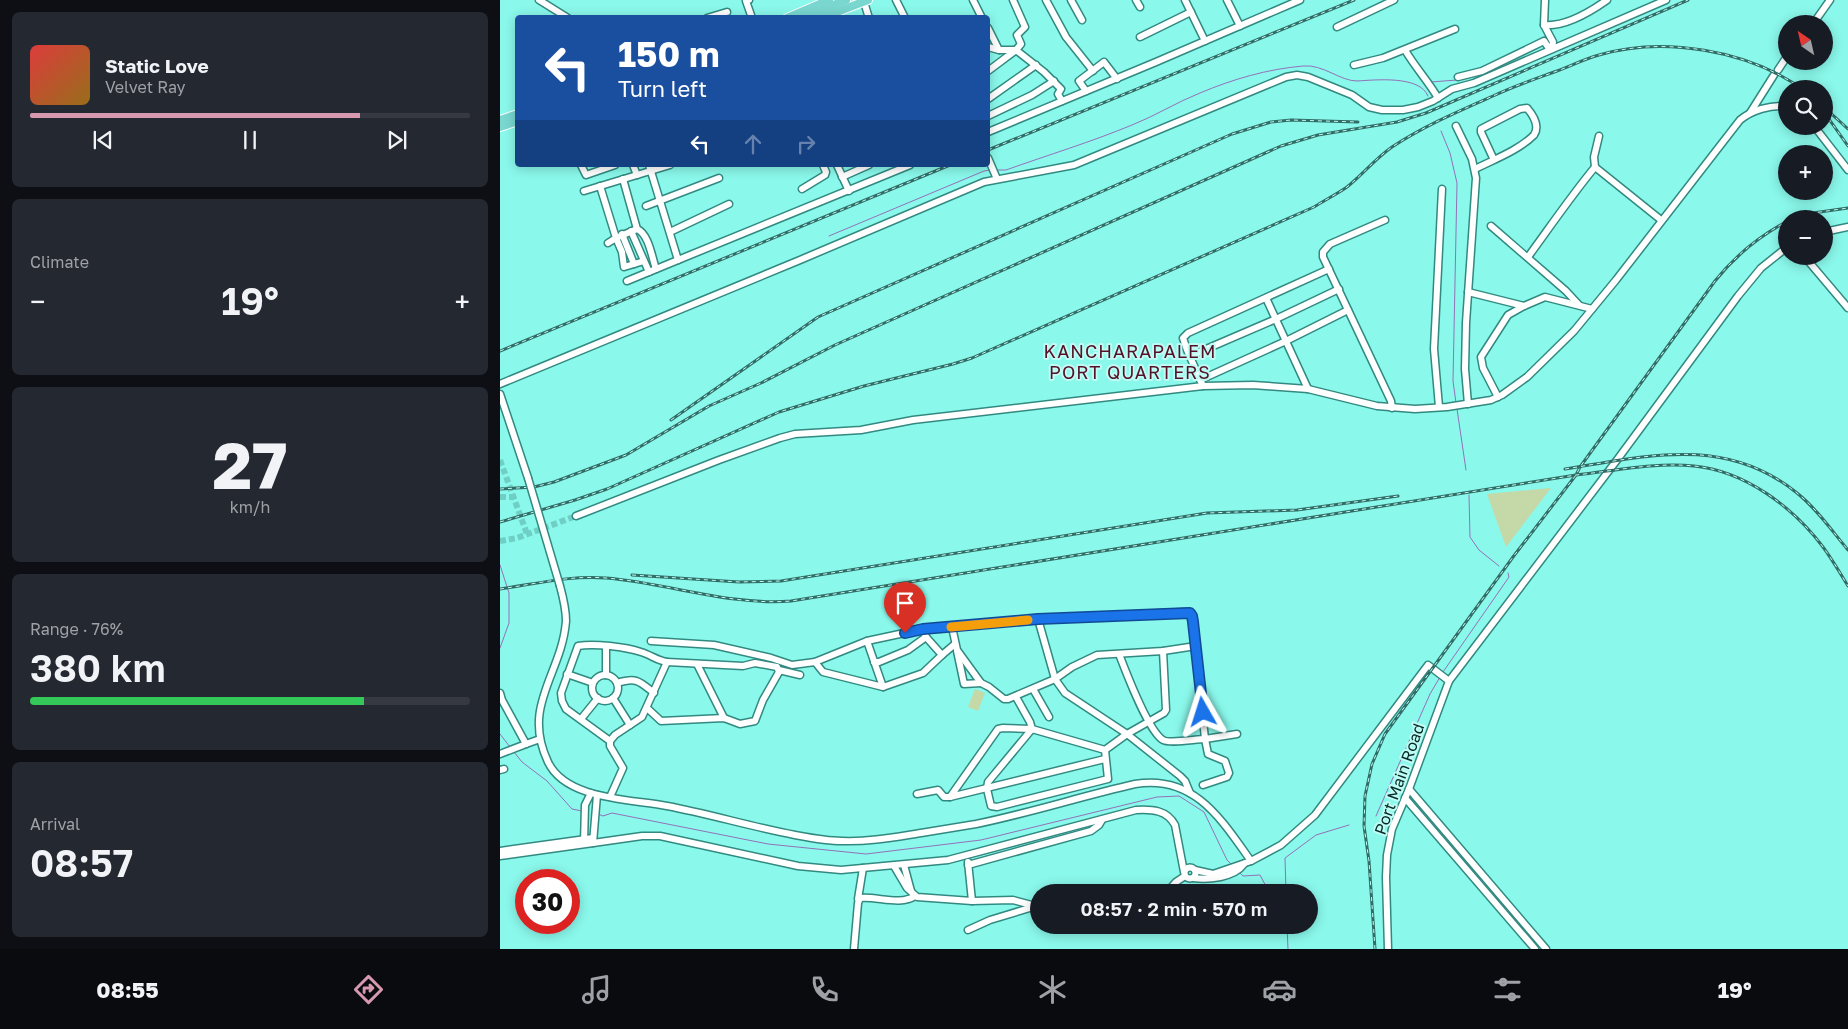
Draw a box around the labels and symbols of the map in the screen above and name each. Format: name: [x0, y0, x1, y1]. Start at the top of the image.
north arrow: [1778, 15, 1832, 70]
district label: KANCHARAPALEM PORT QUARTERS: [1044, 340, 1216, 383]
pin: [884, 582, 926, 633]
position arrow: [1176, 685, 1228, 737]
street label: Port Main Road: [1370, 721, 1428, 837]
speed limit sign: 30: [515, 869, 580, 934]

